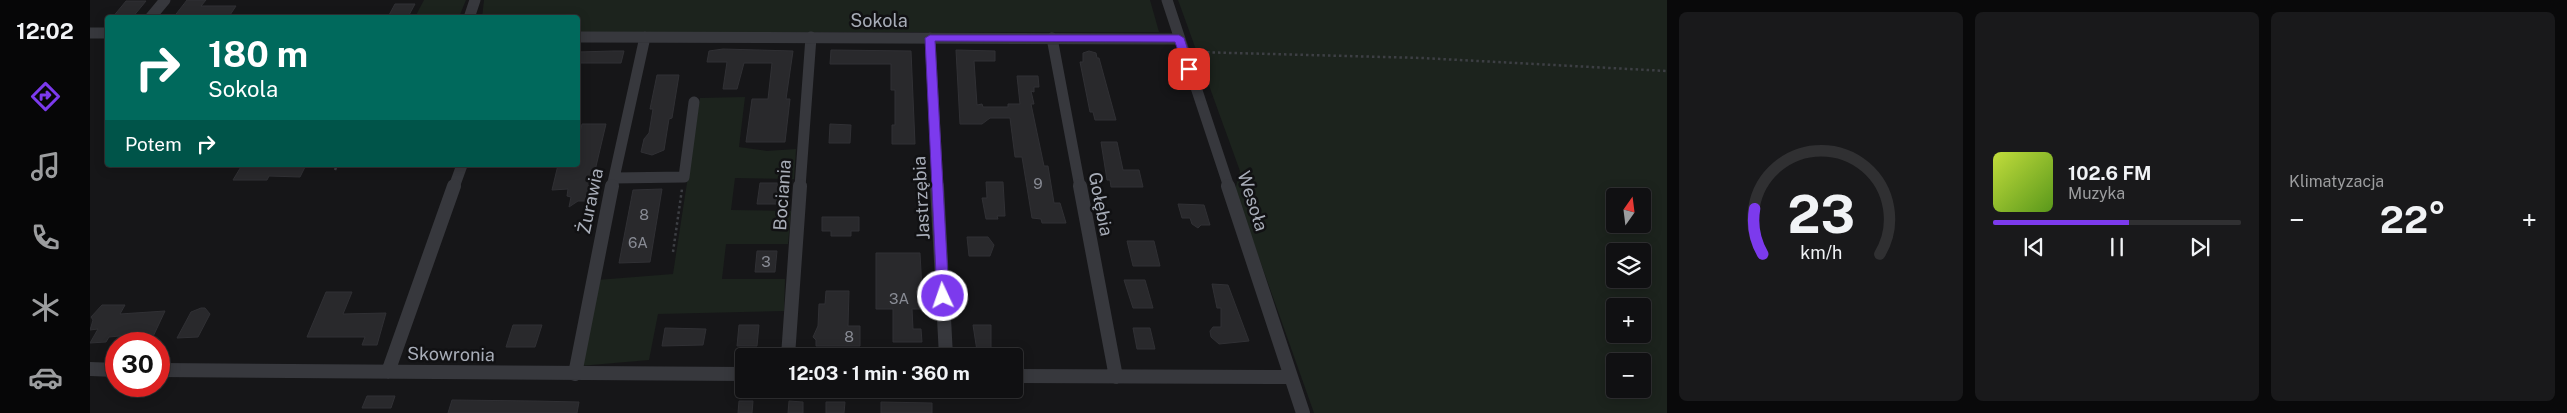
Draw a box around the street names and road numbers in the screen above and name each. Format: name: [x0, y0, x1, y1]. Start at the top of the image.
street label: Sokola: [850, 10, 908, 31]
street label: Jastrzębia: [908, 156, 934, 240]
street label: Bociania: [769, 159, 795, 231]
street label: Żurawia: [572, 166, 607, 236]
street label: Wesoła: [1233, 168, 1273, 234]
street label: Gołębia: [1085, 170, 1117, 238]
street label: Skowronia: [407, 343, 495, 365]

